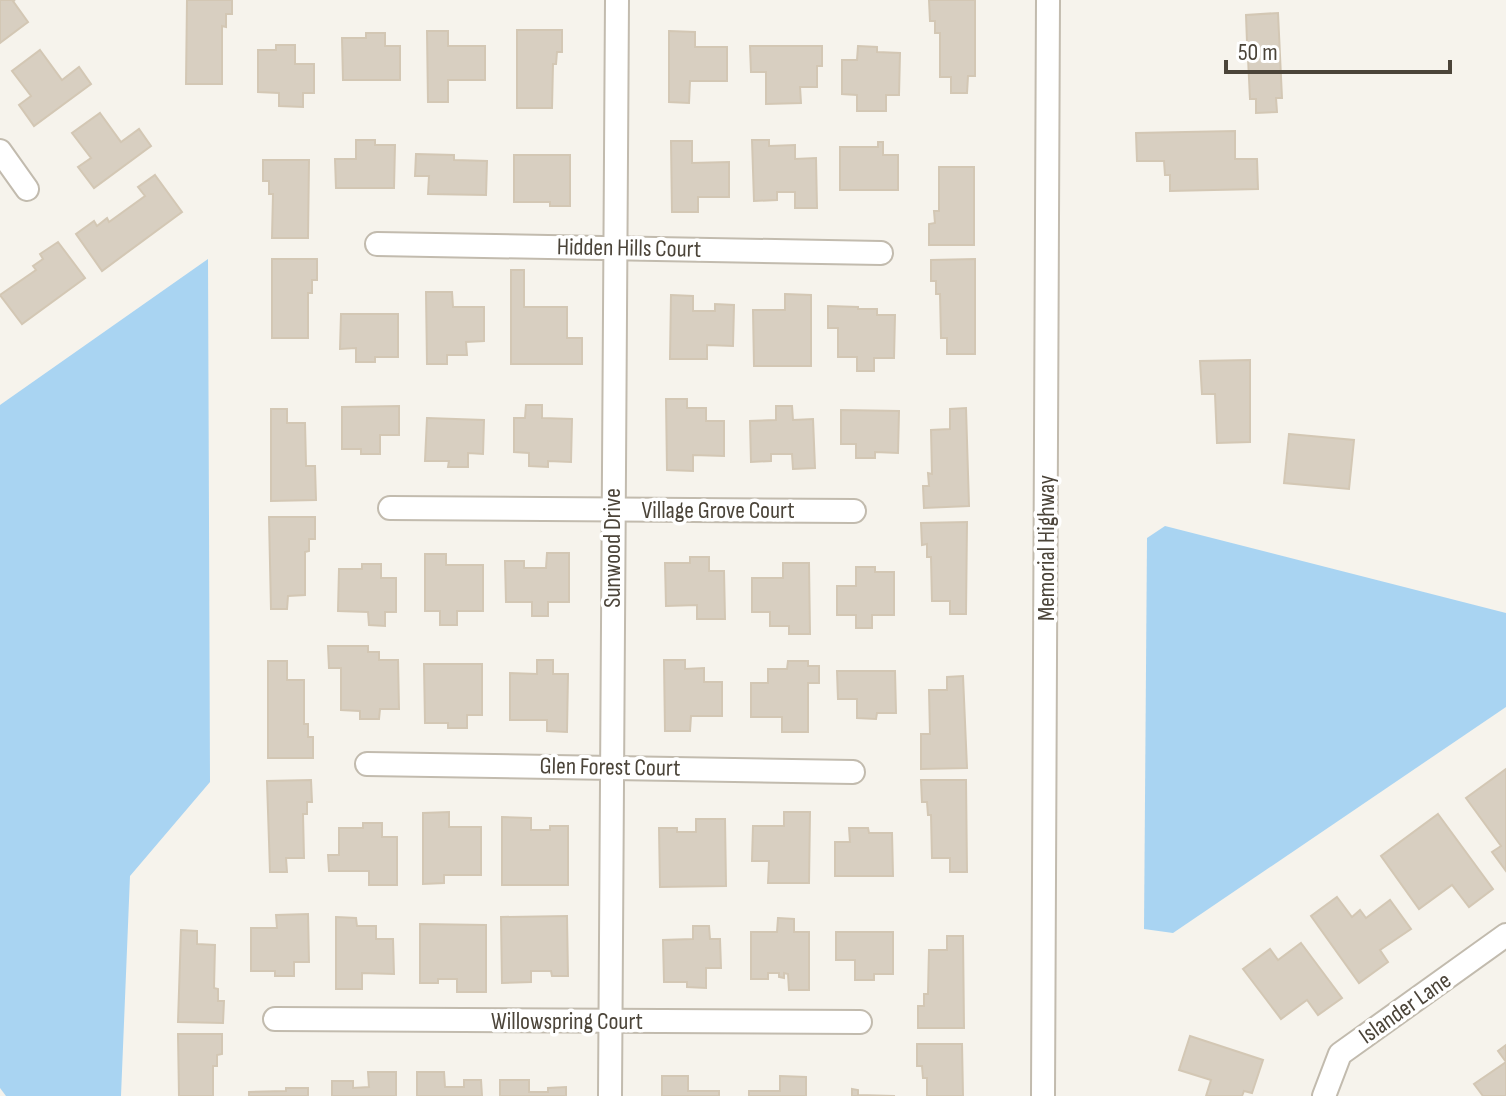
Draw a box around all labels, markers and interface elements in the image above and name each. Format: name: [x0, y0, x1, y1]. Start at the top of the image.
scale bar: [1226, 24, 1450, 74]
text: 50 m: [1238, 38, 1278, 67]
street label: Hidden Hills Court: [557, 232, 701, 264]
street label: Memorial Highway: [1032, 475, 1061, 621]
street label: Sunwood Drive: [598, 488, 627, 608]
street label: Village Grove Court: [641, 496, 795, 525]
street label: Glen Forest Court: [539, 751, 681, 783]
street label: Islander Lane: [1353, 966, 1457, 1050]
street label: Willowspring Court: [491, 1007, 643, 1036]

